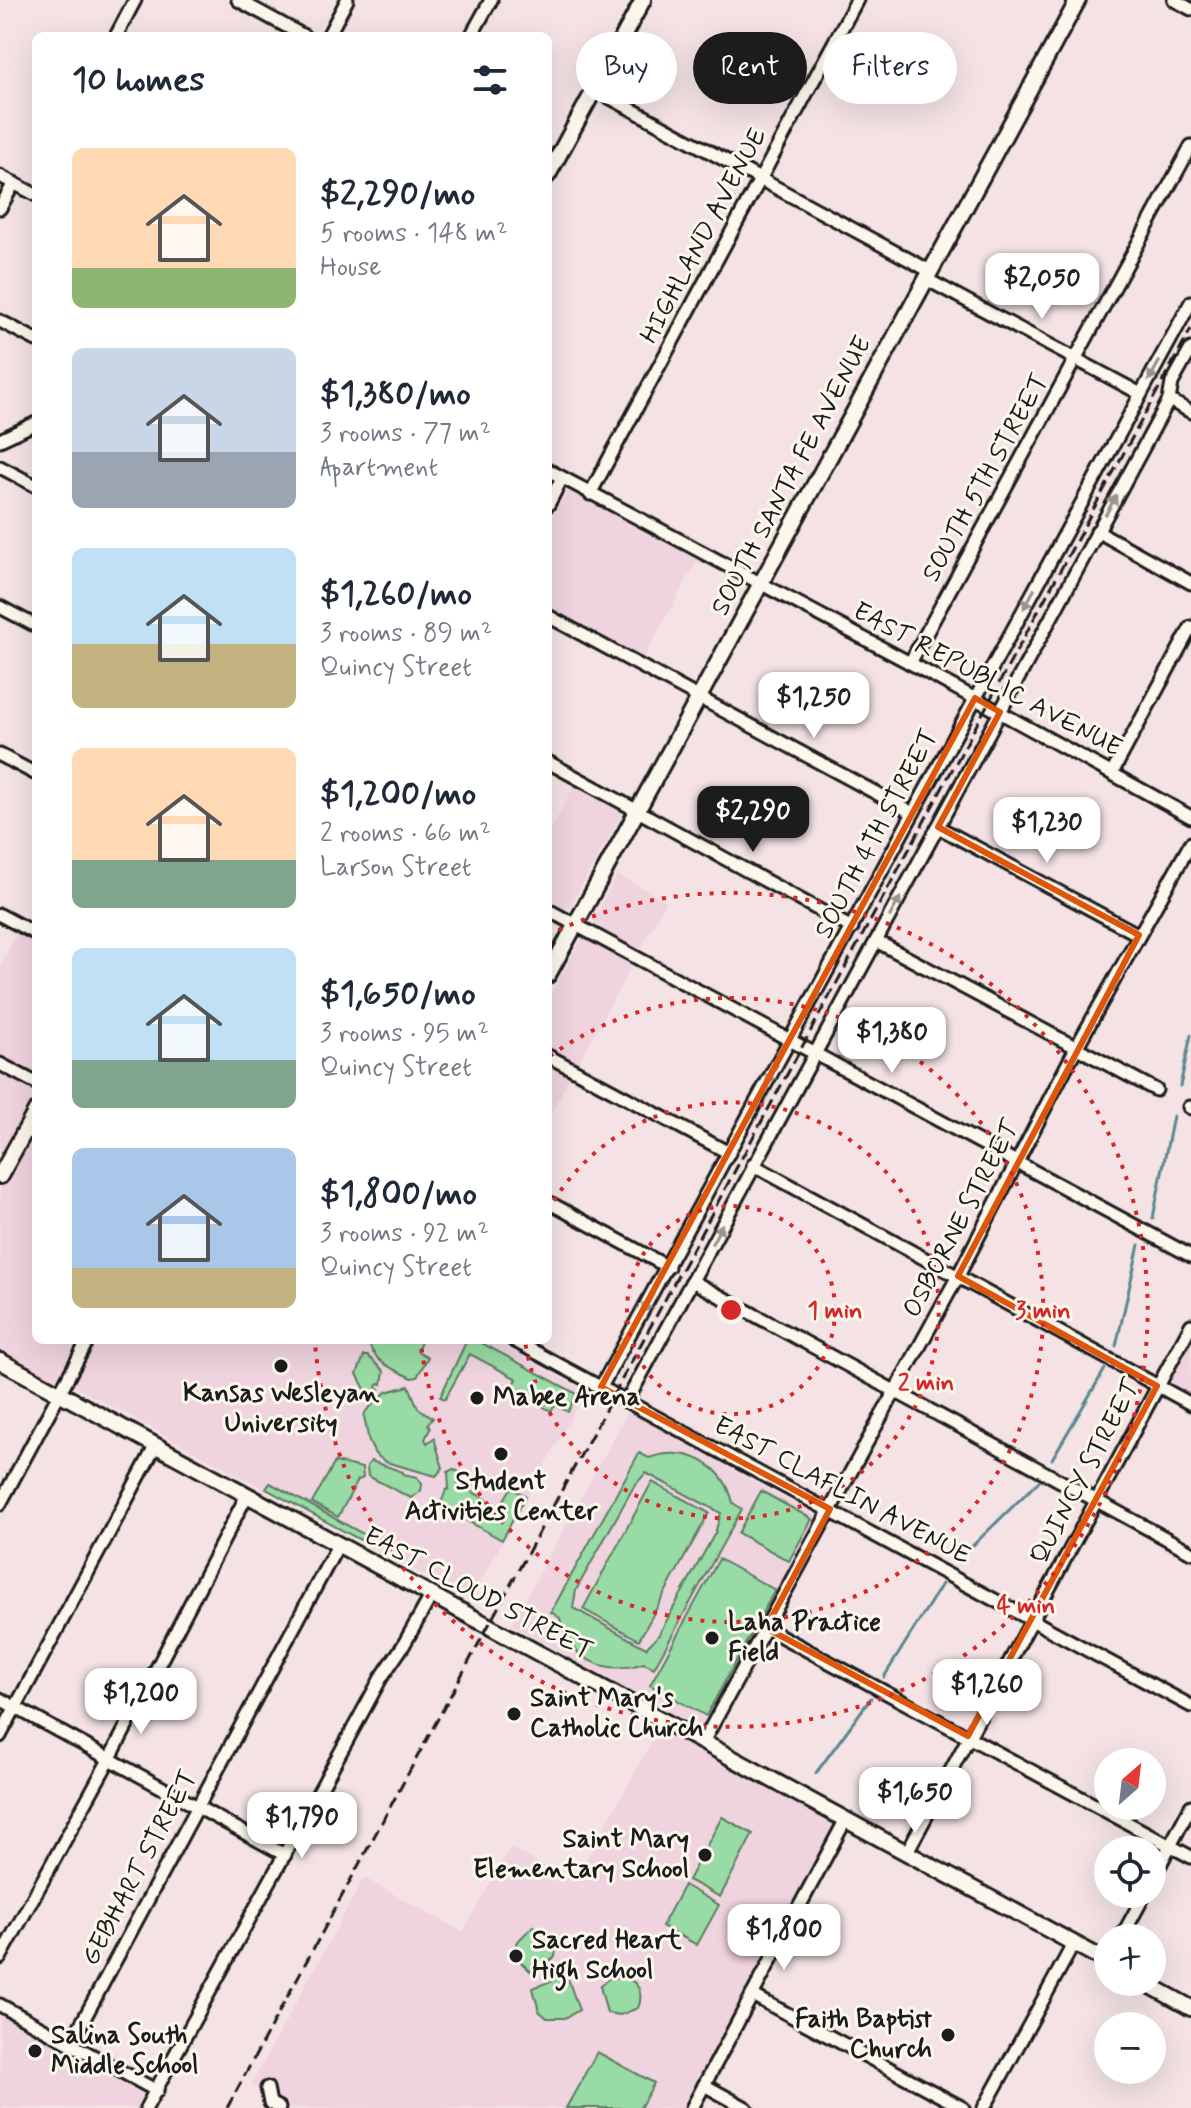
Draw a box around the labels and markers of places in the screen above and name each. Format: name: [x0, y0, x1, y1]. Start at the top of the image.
pin: $2,050: [977, 253, 1107, 321]
pin: $1,250: [749, 672, 879, 740]
pin: $2,290: [688, 786, 818, 854]
pin: $1,230: [982, 797, 1112, 865]
pin: $1,380: [827, 1007, 957, 1075]
centre of rings: [717, 1296, 745, 1324]
marker: Kansas Wesleyan University: [272, 1357, 290, 1375]
place label: Kansas Wesleyan University: [183, 1377, 380, 1441]
place label: Mabee Arena: [493, 1381, 640, 1415]
marker: Mabee Arena: [468, 1389, 486, 1407]
marker: Student Activities Center: [492, 1445, 510, 1463]
place label: Student Activities Center: [405, 1465, 599, 1529]
place label: Laha Practice Field: [728, 1606, 881, 1670]
marker: Laha Practice Field: [703, 1629, 721, 1647]
pin: $1,260: [922, 1659, 1052, 1727]
pin: $1,200: [76, 1668, 206, 1736]
place label: Saint Mary's Catholic Church: [530, 1682, 703, 1746]
marker: Saint Mary's Catholic Church: [505, 1705, 523, 1723]
pin: $1,650: [850, 1767, 980, 1835]
pin: $1,790: [237, 1792, 367, 1860]
place label: Saint Mary Elementary School: [473, 1823, 689, 1887]
marker: Saint Mary Elementary School: [696, 1846, 714, 1864]
pin: $1,800: [719, 1904, 849, 1972]
place label: Sacred Heart High School: [532, 1924, 682, 1991]
marker: Sacred Heart High School: [507, 1947, 525, 1965]
place label: Faith Baptist Church: [795, 2003, 933, 2067]
place label: Salina South Middle School: [51, 2019, 199, 2083]
marker: Faith Baptist Church: [939, 2026, 957, 2044]
marker: Salina South Middle School: [26, 2042, 44, 2060]

